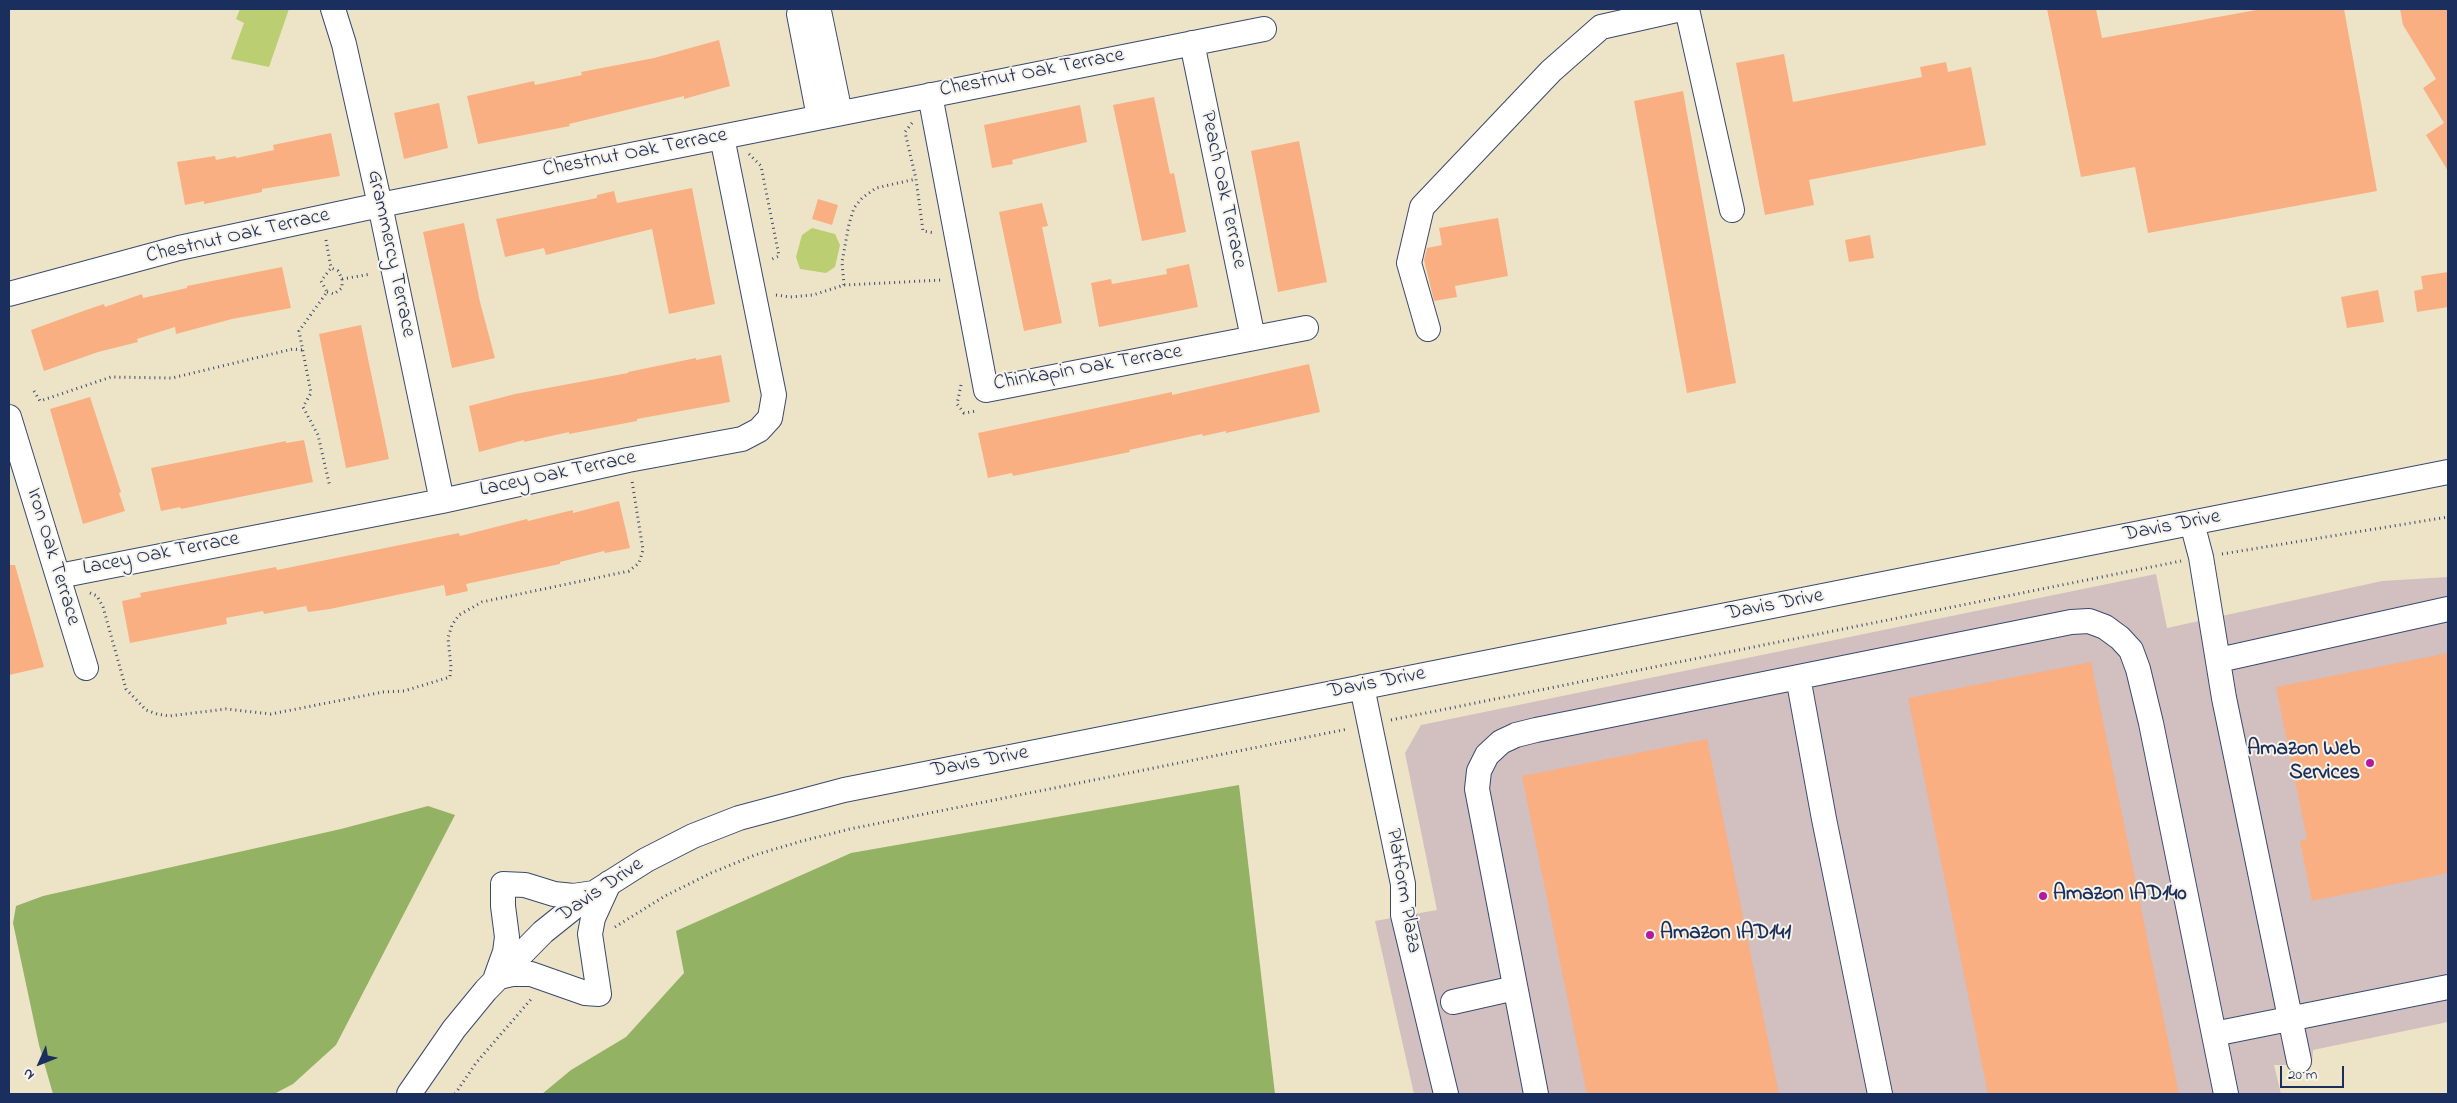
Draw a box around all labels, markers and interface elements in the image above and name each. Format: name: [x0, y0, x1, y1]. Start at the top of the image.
street label: Chestnut Oak Terrace: [938, 44, 1126, 104]
street label: Peach Oak Terrace: [1193, 109, 1251, 271]
street label: Chestnut Oak Terrace: [541, 124, 729, 184]
street label: Grammercy Terrace: [360, 168, 420, 340]
street label: Chestnut Oak Terrace: [144, 204, 332, 270]
street label: Chinkapin Oak Terrace: [992, 340, 1184, 398]
street label: Lacey Oak Terrace: [478, 446, 638, 504]
street label: Iron Oak Terrace: [19, 485, 85, 629]
street label: Davis Drive: [2121, 505, 2223, 549]
street label: Lacey Oak Terrace: [81, 527, 241, 583]
street label: Davis Drive: [1724, 584, 1826, 628]
street label: Davis Drive: [1326, 662, 1428, 706]
place label: Amazon Web Services: [2247, 738, 2360, 788]
street label: Davis Drive: [929, 741, 1031, 785]
marker: Amazon Web Services: [2364, 757, 2376, 769]
street label: Platform Plaza: [1379, 827, 1425, 955]
street label: Davis Drive: [553, 853, 649, 929]
place label: Amazon IAD140: [2053, 883, 2187, 909]
marker: Amazon IAD140: [2037, 890, 2049, 902]
place label: Amazon IAD141: [1660, 922, 1791, 948]
marker: Amazon IAD141: [1644, 929, 1656, 941]
north arrow: [15, 1038, 65, 1088]
scale bar: [2282, 1056, 2346, 1088]
text: N: [18, 1063, 40, 1084]
text: 20 m: [2288, 1064, 2317, 1086]

